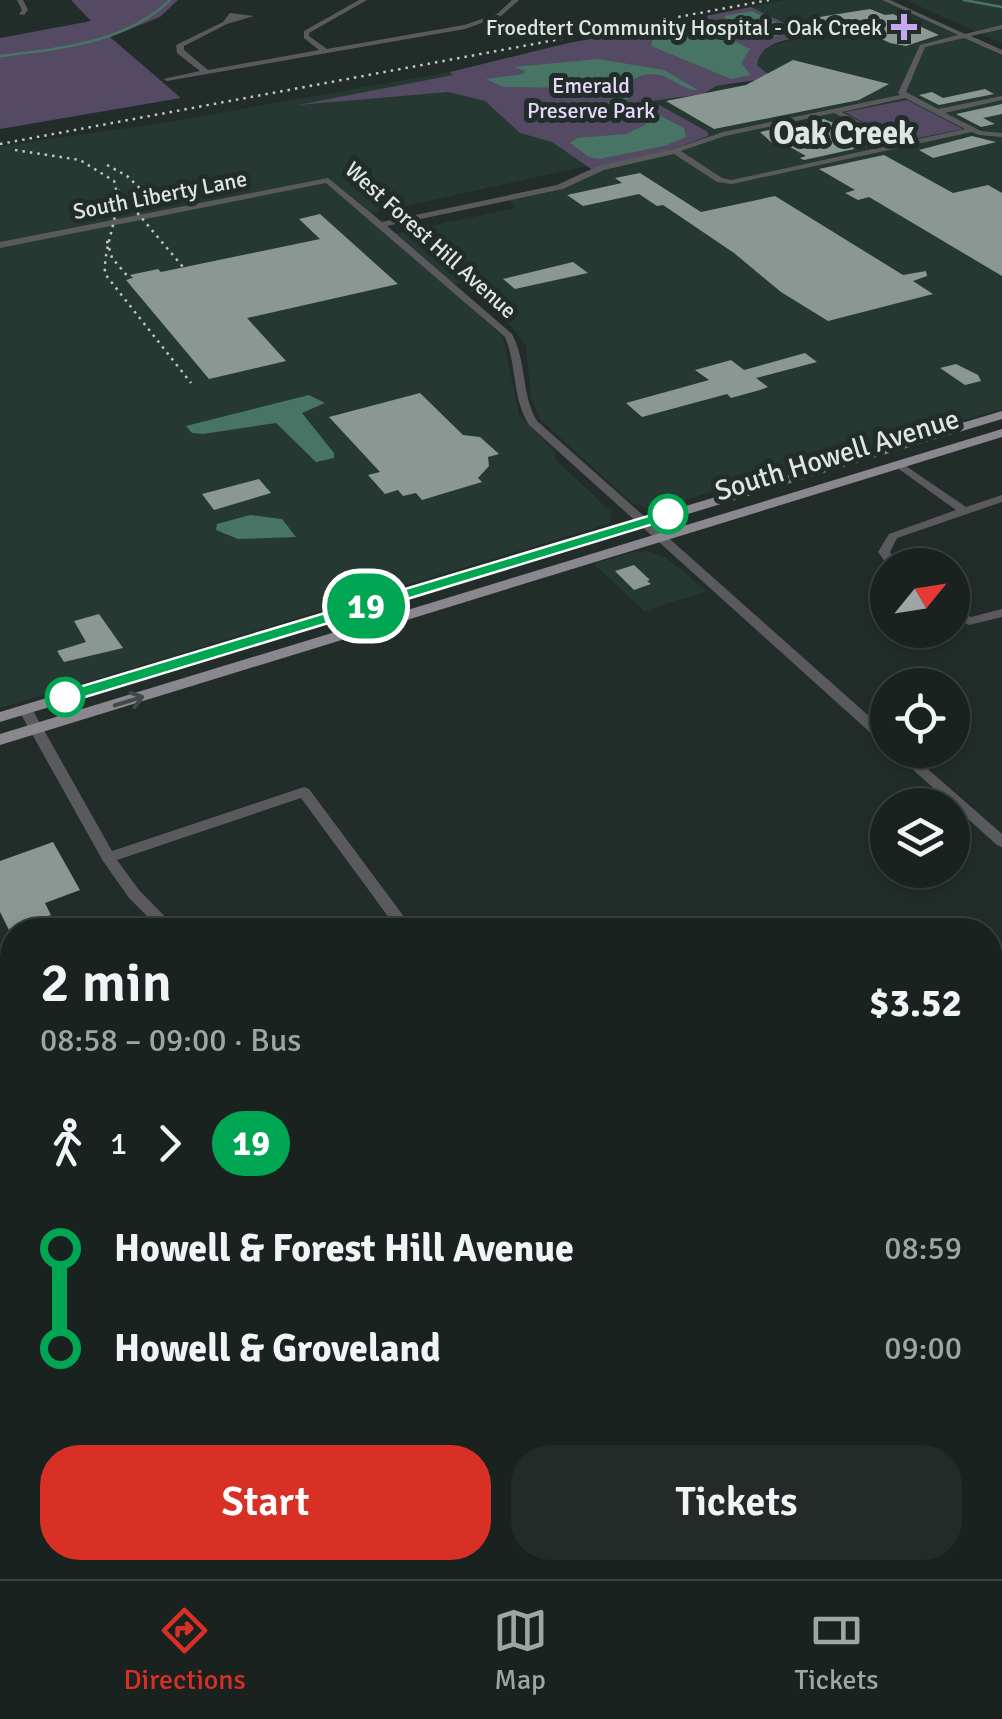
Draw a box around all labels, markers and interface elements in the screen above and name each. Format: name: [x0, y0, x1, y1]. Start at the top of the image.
place label: Froedtert Community Hospital - Oak Creek: [486, 14, 882, 41]
marker: Froedtert Community Hospital - Oak Creek: [891, 14, 917, 40]
park label: Emerald Preserve Park: [527, 72, 655, 124]
district label: Oak Creek: [773, 114, 915, 153]
street label: West Forest Hill Avenue: [340, 156, 522, 324]
street label: South Liberty Lane: [71, 165, 249, 225]
street label: South Howell Avenue: [711, 402, 963, 508]
unlabelled marker: [649, 495, 687, 533]
north arrow: [870, 548, 970, 648]
map controls: [870, 548, 970, 888]
line badge: 19: [321, 574, 411, 638]
text: 19: [347, 585, 385, 628]
button: locate: [870, 668, 970, 768]
unlabelled marker: [46, 678, 84, 716]
one-way arrow: [113, 690, 145, 708]
button: layers: [870, 788, 970, 888]
text: 2 min: [40, 949, 172, 1017]
text: $3.52: [869, 980, 962, 1027]
text: 08:58 – 09:00 · Bus: [40, 1021, 301, 1060]
icon: walk: [40, 1116, 95, 1171]
icon: forward: [142, 1116, 197, 1171]
text: 19: [232, 1122, 270, 1165]
text: 1: [110, 1124, 127, 1163]
text: Howell & Forest Hill Avenue: [114, 1225, 574, 1272]
text: 08:59: [884, 1229, 962, 1268]
text: Howell & Groveland: [114, 1325, 441, 1372]
text: 09:00: [884, 1329, 962, 1368]
button: Start: [40, 1445, 491, 1560]
button: Tickets: [511, 1445, 962, 1560]
tab: Directions: [123, 1603, 246, 1697]
tab: Map: [493, 1603, 548, 1697]
tab: Tickets: [794, 1603, 879, 1697]

